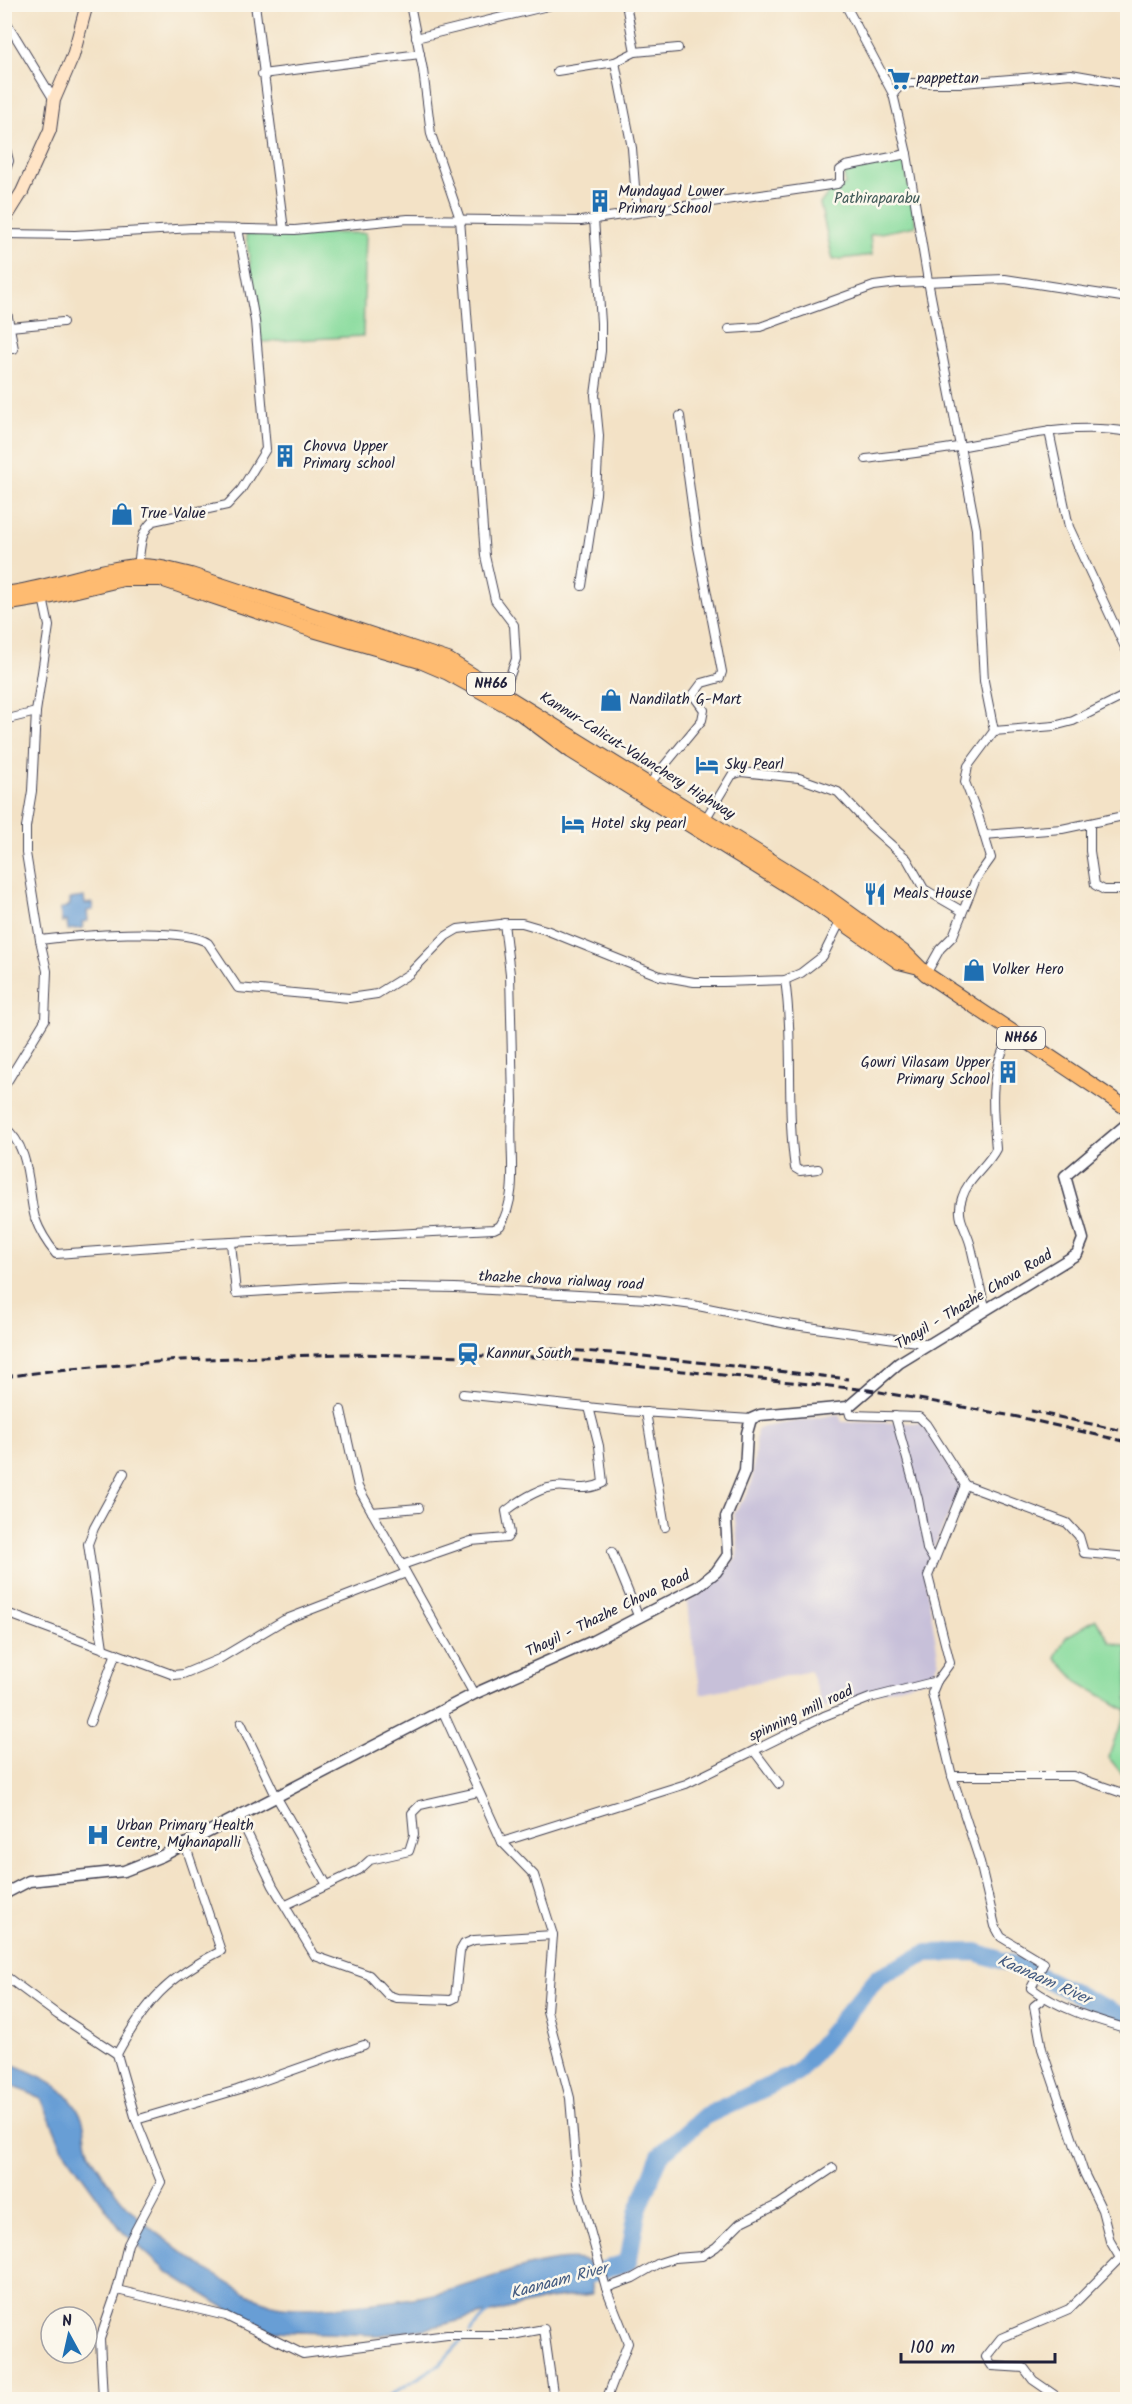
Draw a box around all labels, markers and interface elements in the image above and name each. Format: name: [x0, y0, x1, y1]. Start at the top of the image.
supermarket icon: pappettan: [886, 66, 912, 92]
place label: pappettan: [916, 67, 979, 91]
place label: Mundayad Lower Primary School: [618, 180, 725, 221]
park label: Pathiraparabu: [834, 187, 920, 211]
building icon: Mundayad Lower Primary School: [587, 188, 613, 214]
place label: Chovva Upper Primary school: [303, 435, 395, 476]
building icon: Chovva Upper Primary school: [272, 443, 298, 469]
shop icon: True Value: [109, 501, 135, 527]
place label: True Value: [140, 502, 206, 526]
road number: NH66: [467, 673, 515, 695]
street label: Kannur-Calicut-Valanchery Highway: [534, 686, 740, 827]
shop icon: Nandilath G-Mart: [598, 687, 624, 713]
place label: Nandilath G-Mart: [629, 688, 742, 712]
hotel icon: Sky Pearl: [694, 752, 720, 778]
place label: Sky Pearl: [725, 753, 784, 777]
hotel icon: Hotel sky pearl: [560, 811, 586, 837]
place label: Hotel sky pearl: [591, 812, 686, 836]
restaurant icon: Meals House: [862, 881, 888, 907]
place label: Meals House: [893, 882, 972, 906]
shop icon: Volker Hero: [961, 957, 987, 983]
place label: Volker Hero: [992, 958, 1064, 982]
road number: NH66: [997, 1027, 1045, 1049]
place label: Gowri Vilasam Upper Primary School: [861, 1051, 991, 1092]
building icon: Gowri Vilasam Upper Primary School: [995, 1059, 1021, 1085]
street label: Thayil - Thazhe Chova Road: [891, 1243, 1058, 1357]
street label: thazhe chova rialway road: [478, 1265, 644, 1297]
station icon: Kannur South: [455, 1341, 481, 1367]
place label: Kannur South: [486, 1342, 572, 1366]
street label: Thayil - Thazhe Chova Road: [522, 1564, 695, 1664]
street label: spinning mill road: [745, 1679, 858, 1749]
place label: Urban Primary Health Centre, Myhanapalli: [116, 1814, 254, 1855]
hospital icon: Urban Primary Health Centre, Myhanapalli: [85, 1822, 111, 1848]
water label: Kaanaam River: [993, 1948, 1098, 2013]
water label: Kaanaam River: [508, 2255, 614, 2306]
north arrow: [39, 2305, 99, 2365]
text: N: [60, 2309, 74, 2335]
scale bar: [901, 2326, 1056, 2364]
text: 100 m: [910, 2334, 955, 2363]

